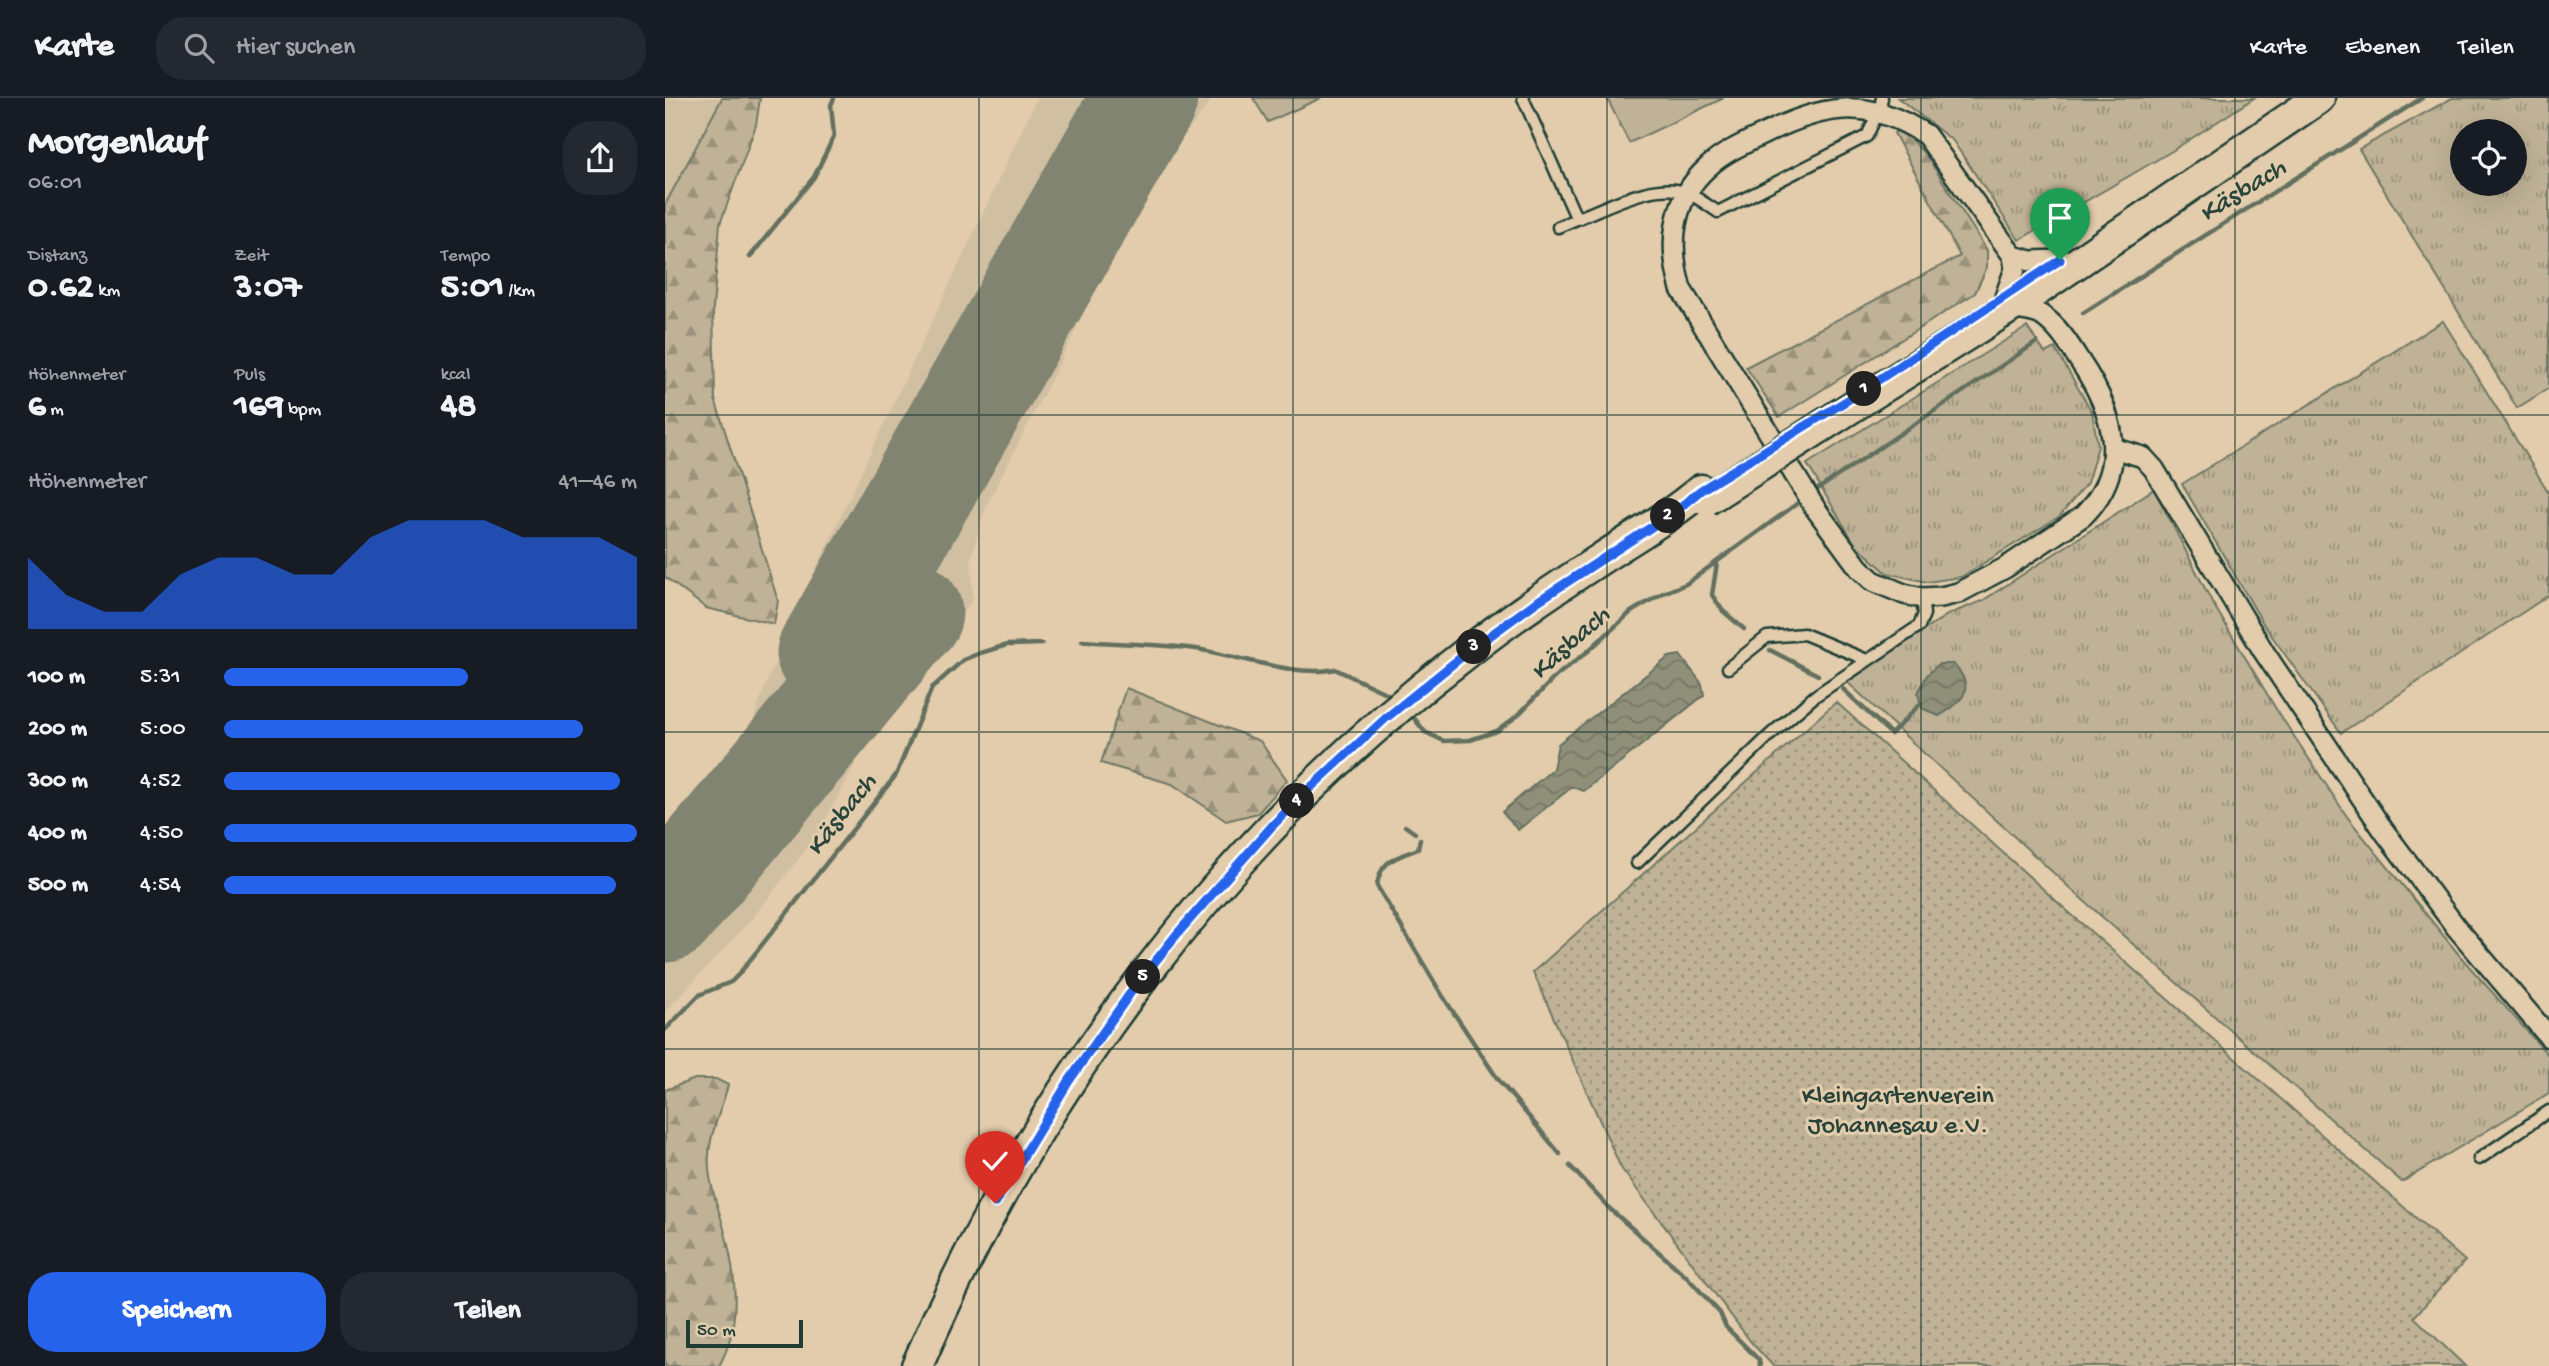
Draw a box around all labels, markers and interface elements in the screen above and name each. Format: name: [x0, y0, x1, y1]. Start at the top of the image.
search box: [156, 17, 646, 80]
text: Karte: [35, 29, 114, 67]
icon: search: [180, 29, 218, 67]
text: Hier suchen: [236, 33, 355, 64]
text: Karte: [2250, 34, 2307, 63]
text: Ebenen: [2345, 34, 2420, 63]
text: Teilen: [2458, 34, 2514, 63]
map controls: [2450, 119, 2527, 196]
button: locate: [2450, 119, 2527, 196]
button: share: [563, 121, 637, 195]
text: Morgenlauf: [28, 122, 206, 166]
water label: Käsbach: [2194, 152, 2294, 231]
text: 06:01: [28, 170, 82, 197]
pin: [2030, 188, 2090, 260]
icon: arrive: [2041, 199, 2079, 237]
text: Distanz: [28, 245, 87, 268]
text: Zeit: [234, 245, 268, 268]
text: Tempo: [441, 245, 490, 268]
text: 0.62: [28, 268, 94, 309]
text: 3:07: [234, 268, 302, 309]
text: 5:01: [441, 268, 504, 309]
text: km: [94, 280, 120, 303]
text: /km: [504, 280, 535, 303]
text: Höhenmeter: [28, 364, 125, 387]
text: Puls: [234, 364, 265, 387]
text: kcal: [441, 364, 470, 387]
pin: 1: [1847, 372, 1881, 406]
text: 1: [1860, 377, 1867, 400]
text: 6: [28, 387, 46, 428]
text: 169: [234, 387, 284, 428]
text: 48: [441, 387, 476, 428]
text: m: [46, 399, 64, 422]
text: bpm: [284, 399, 321, 422]
text: Höhenmeter: [28, 469, 146, 496]
text: 41–46 m: [558, 469, 637, 496]
pin: 2: [1651, 498, 1685, 534]
text: 2: [1663, 504, 1672, 527]
water label: Käsbach: [1524, 599, 1618, 689]
pin: 3: [1457, 630, 1491, 664]
text: 3: [1469, 635, 1478, 658]
text: 100 m: [28, 664, 85, 691]
text: 5:31: [140, 664, 181, 691]
text: 200 m: [28, 716, 87, 743]
text: 5:00: [140, 716, 185, 743]
water label: Käsbach: [800, 767, 886, 864]
text: 300 m: [28, 768, 88, 795]
text: 4:52: [140, 768, 181, 795]
pin: 4: [1279, 784, 1315, 818]
text: 4: [1292, 789, 1301, 812]
text: 400 m: [28, 820, 87, 847]
text: 4:50: [140, 820, 183, 847]
text: 500 m: [28, 872, 88, 899]
text: 4:54: [140, 872, 181, 899]
pin: 5: [1126, 960, 1161, 994]
text: 5: [1138, 965, 1148, 988]
park label: Kleingartenverein Johannesau e.V.: [1802, 1082, 1995, 1143]
pin: [965, 1131, 1025, 1203]
icon: check: [976, 1142, 1014, 1180]
button: Speichern: [28, 1272, 326, 1352]
button: Teilen: [340, 1272, 637, 1352]
scale bar: [686, 1317, 803, 1349]
text: 50 m: [697, 1320, 736, 1343]

